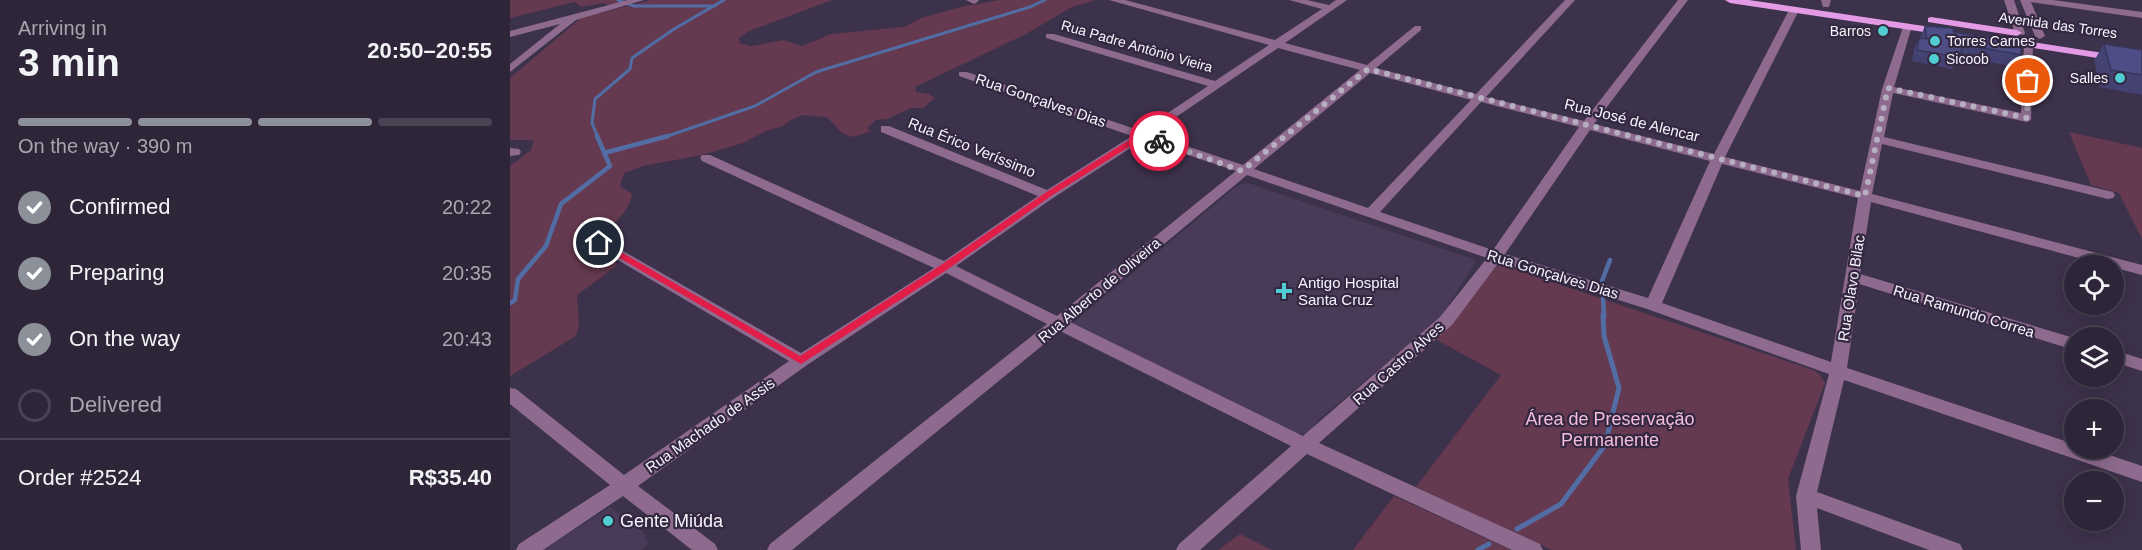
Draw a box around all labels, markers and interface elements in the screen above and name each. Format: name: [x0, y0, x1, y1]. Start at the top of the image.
street label: Avenida das Torres: [1998, 9, 2118, 41]
text: Arriving in: [18, 17, 107, 39]
street label: Rua Padre Antônio Vieira: [1059, 17, 1215, 75]
place label: Barros: [1830, 23, 1871, 39]
marker: Barros: [1876, 24, 1890, 38]
place label: Torres Carnes: [1947, 33, 2035, 49]
marker: Torres Carnes: [1928, 34, 1942, 48]
text: 20:50–20:55: [367, 38, 492, 63]
text: 3 min: [18, 41, 120, 84]
place label: Sicoob: [1946, 51, 1989, 67]
marker: Sicoob: [1927, 52, 1941, 66]
pin: [2002, 55, 2053, 106]
icon: bag: [2011, 64, 2044, 97]
street label: Rua Gonçalves Dias: [974, 70, 1108, 130]
place label: Salles: [2070, 70, 2108, 86]
marker: Salles: [2113, 71, 2127, 85]
street label: Rua José de Alencar: [1563, 95, 1701, 145]
courier: [1129, 111, 1189, 171]
street label: Rua Érico Veríssimo: [906, 114, 1038, 180]
icon: bike: [1143, 125, 1176, 158]
text: On the way · 390 m: [18, 135, 193, 157]
icon: check: [18, 191, 51, 224]
text: Confirmed: [69, 194, 170, 219]
text: 20:22: [442, 196, 492, 218]
pin: [573, 217, 624, 268]
icon: home: [582, 226, 615, 259]
street label: Rua Alberto de Oliveira: [1034, 233, 1164, 346]
street label: Rua Olavo Bilac: [1834, 233, 1868, 342]
street label: Rua Gonçalves Dias: [1485, 246, 1621, 302]
map controls: [2064, 255, 2124, 531]
button: locate: [2064, 255, 2124, 315]
icon: check: [18, 257, 51, 290]
text: Preparing: [69, 260, 164, 285]
text: 20:35: [442, 262, 492, 284]
place label: Antigo Hospital Santa Cruz: [1298, 274, 1399, 308]
street label: Rua Ramundo Correa: [1891, 281, 2037, 341]
marker: Antigo Hospital Santa Cruz: [1275, 282, 1293, 300]
street label: Rua Castro Alves: [1349, 318, 1447, 408]
icon: check: [18, 323, 51, 356]
text: On the way: [69, 326, 180, 351]
button: layers: [2064, 327, 2124, 387]
text: 20:43: [442, 328, 492, 350]
street label: Rua Machado de Assis: [642, 374, 778, 476]
text: Delivered: [69, 392, 162, 417]
button: +: [2064, 399, 2124, 459]
park label: Área de Preservação Permanente: [1525, 409, 1695, 450]
text: Order #2524: [18, 465, 142, 490]
text: R$35.40: [409, 465, 492, 490]
button: −: [2064, 471, 2124, 531]
place label: Gente Miúda: [620, 511, 724, 531]
marker: Gente Miúda: [601, 514, 615, 528]

